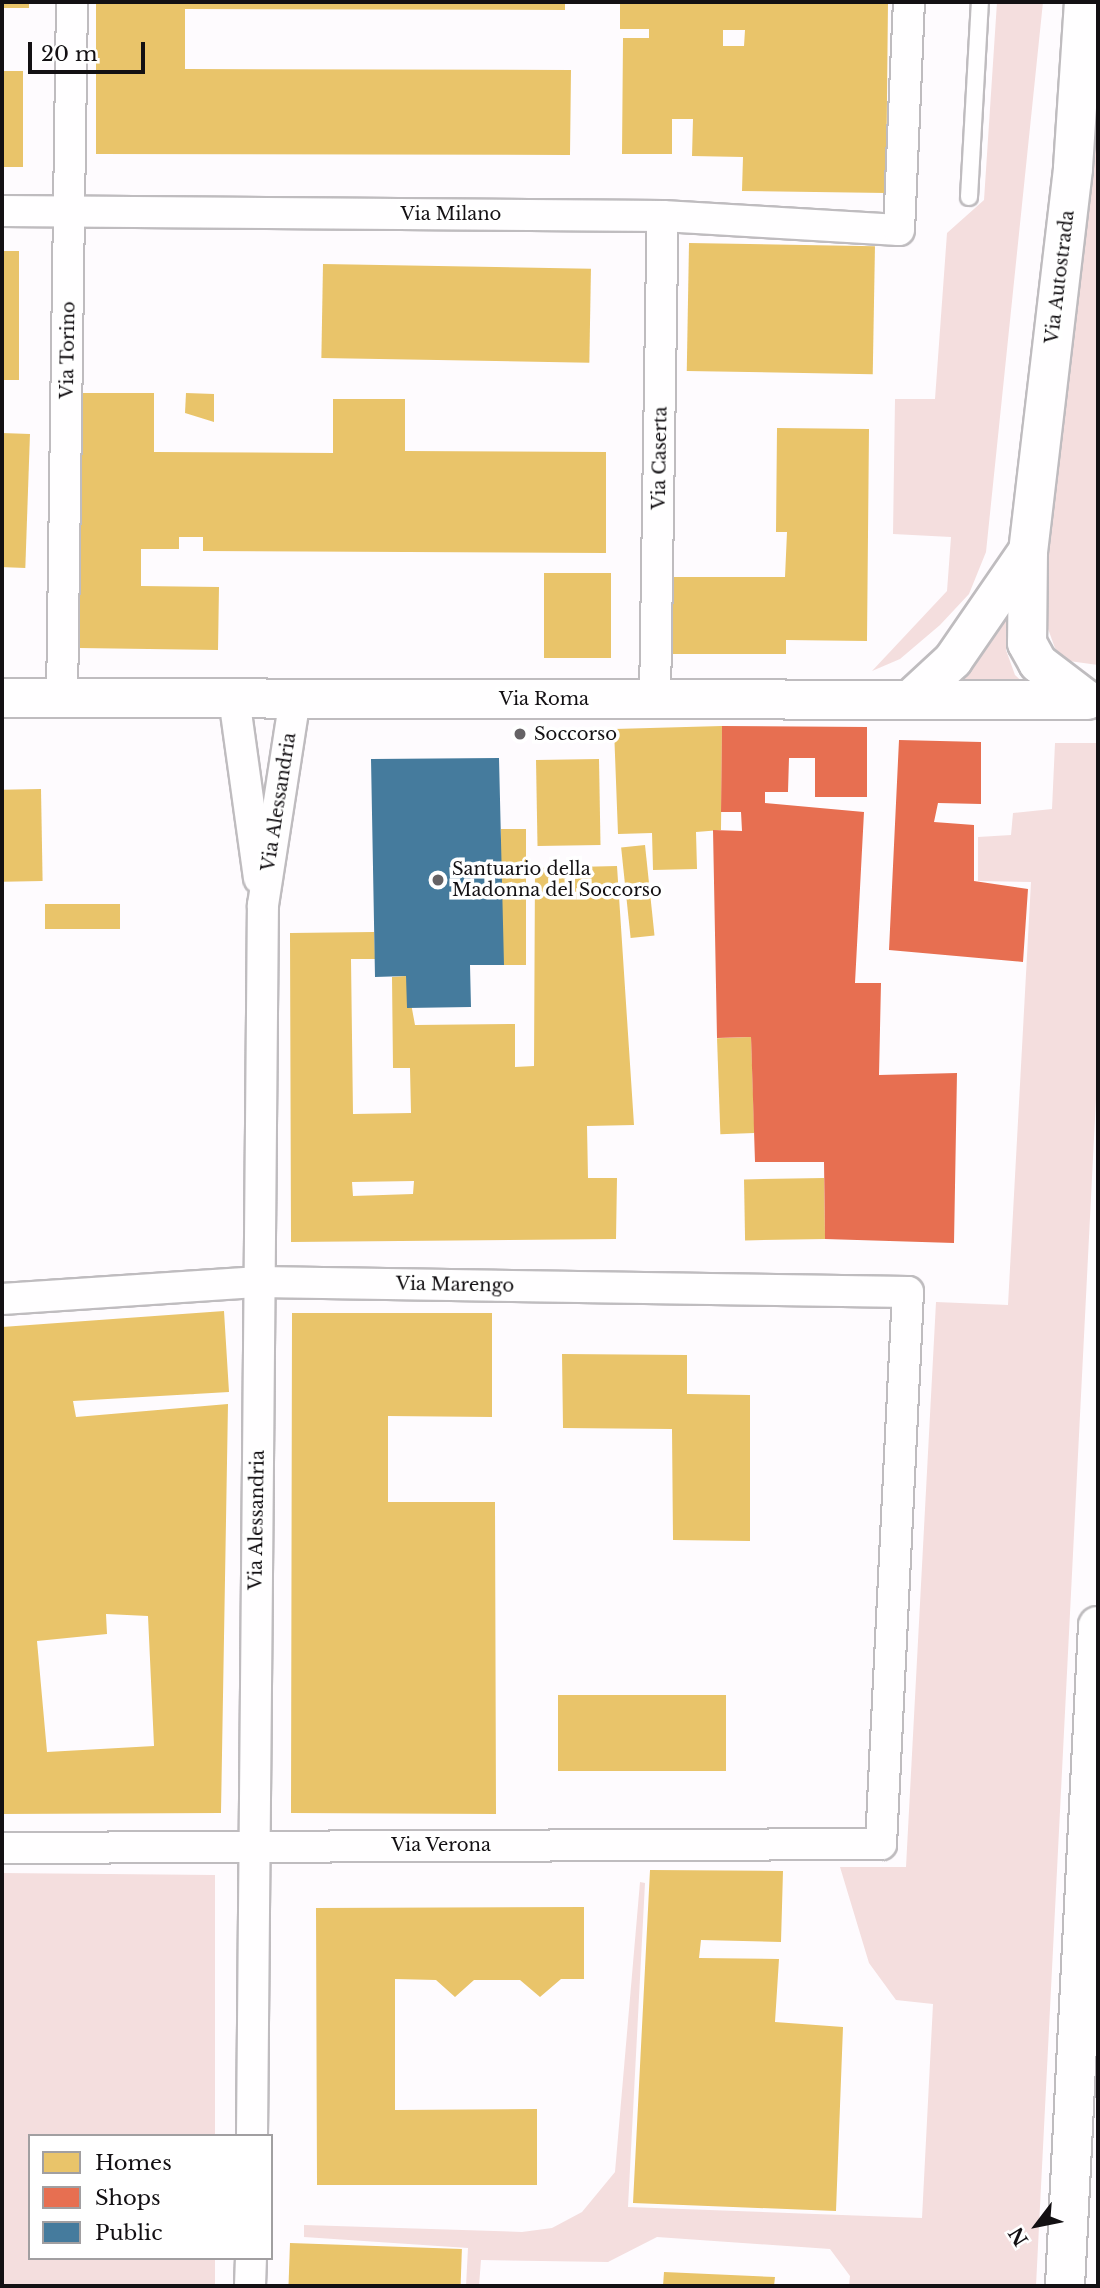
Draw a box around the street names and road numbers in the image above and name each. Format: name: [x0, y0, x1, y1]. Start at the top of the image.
street label: Via Milano: [401, 203, 501, 225]
street label: Via Autostrada: [1041, 209, 1079, 345]
street label: Via Torino: [56, 301, 80, 399]
street label: Via Caserta: [648, 406, 672, 510]
street label: Via Roma: [499, 688, 589, 710]
street label: Via Alessandria: [257, 731, 301, 873]
street label: Via Marengo: [396, 1273, 514, 1297]
street label: Via Alessandria: [245, 1449, 269, 1591]
street label: Via Verona: [391, 1834, 491, 1856]

